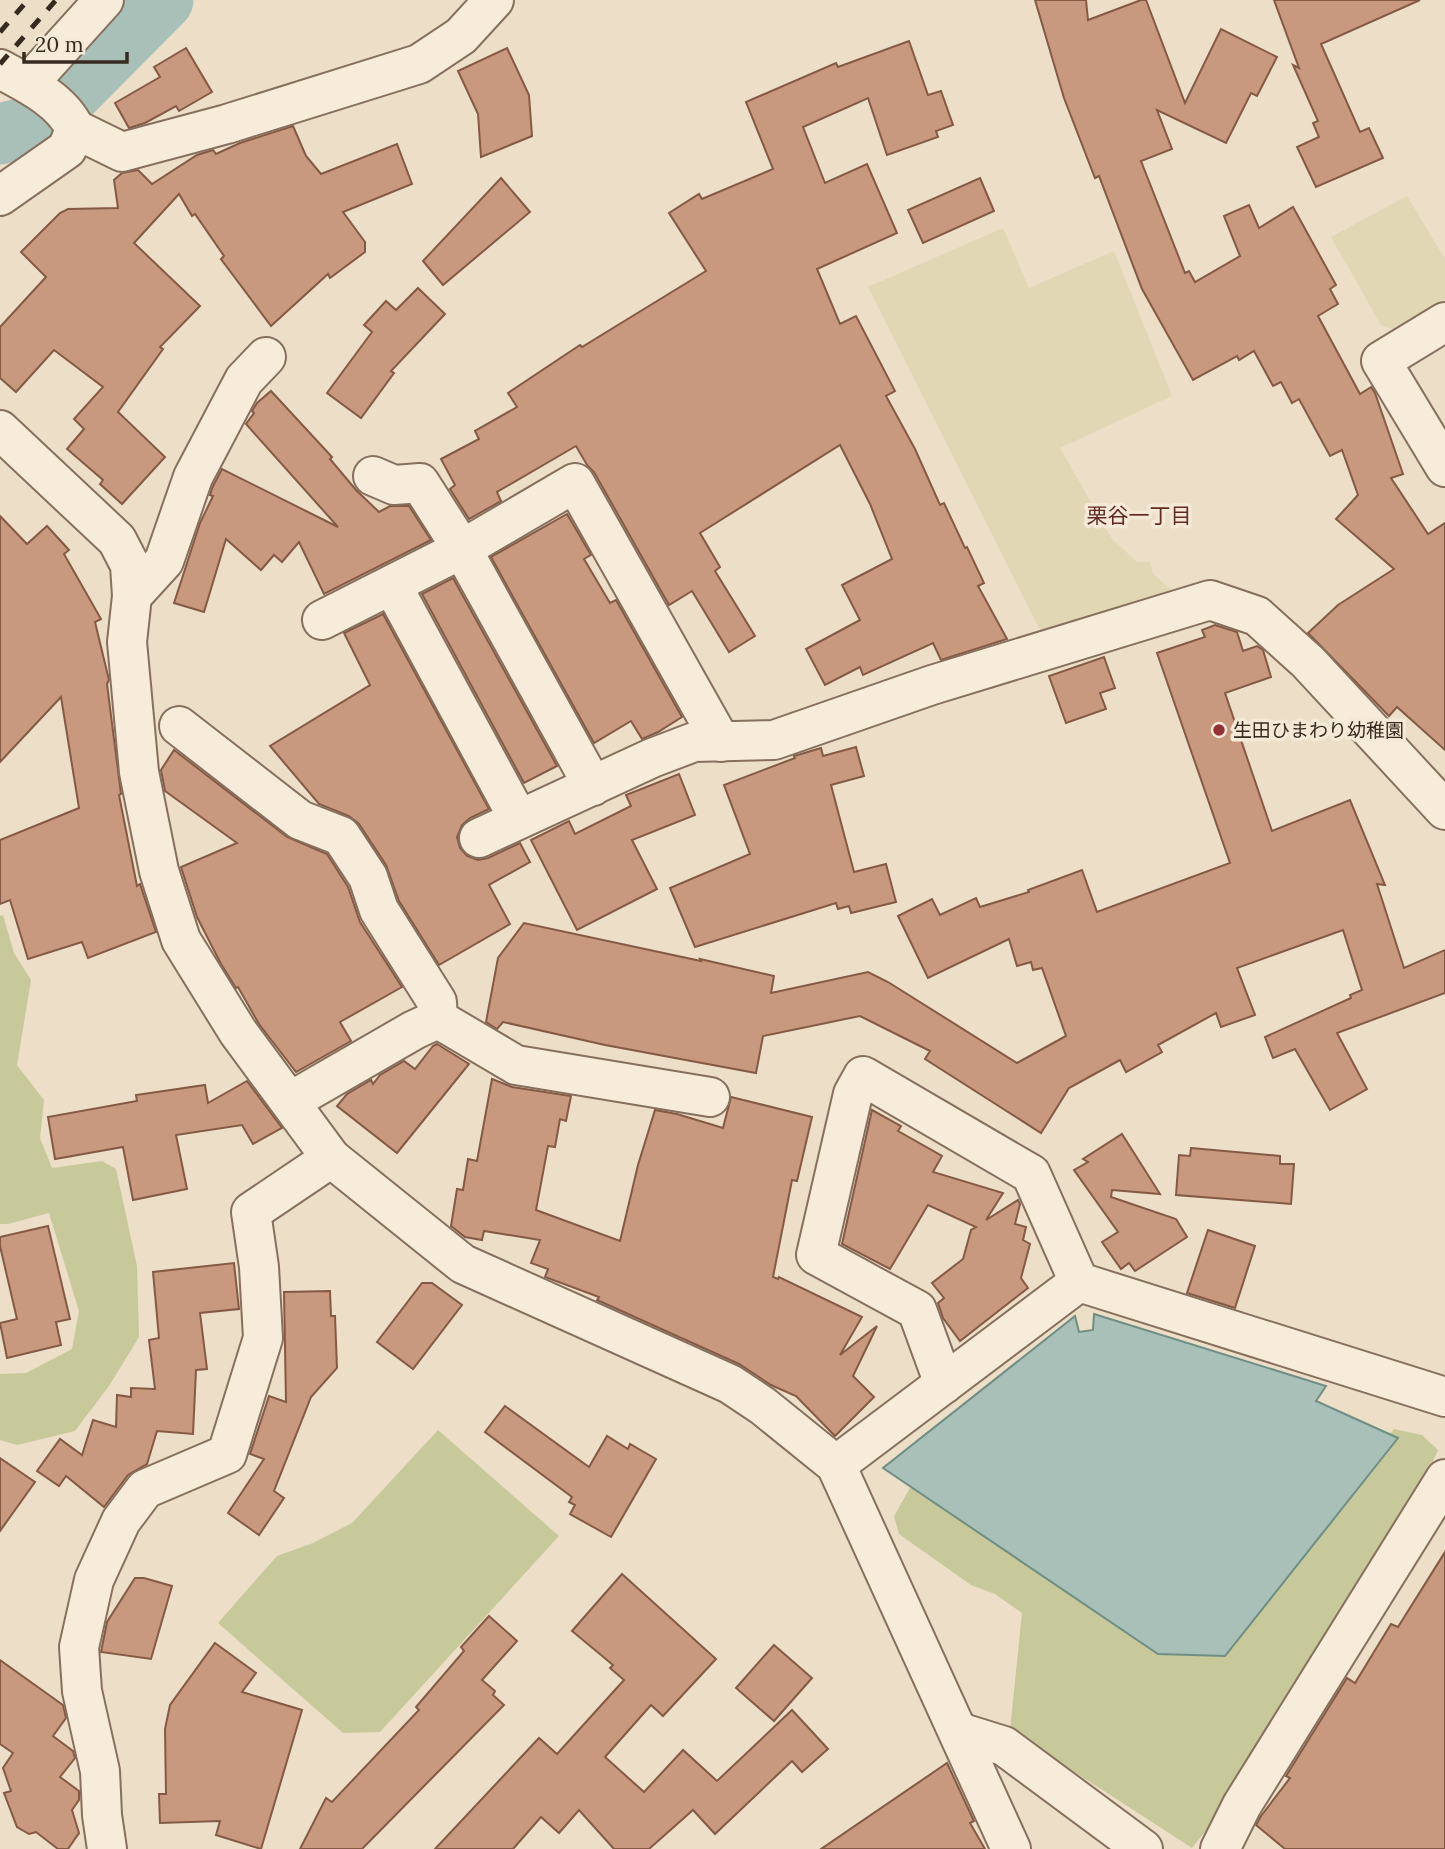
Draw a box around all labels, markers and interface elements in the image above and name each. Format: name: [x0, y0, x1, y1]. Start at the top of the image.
scale bar: [24, 21, 128, 65]
text: 20 m: [35, 31, 84, 58]
district label: 栗谷一丁目: [1087, 502, 1192, 529]
place label: 生田ひまわり幼稚園: [1233, 718, 1404, 742]
marker: 生田ひまわり幼稚園: [1211, 722, 1227, 738]

